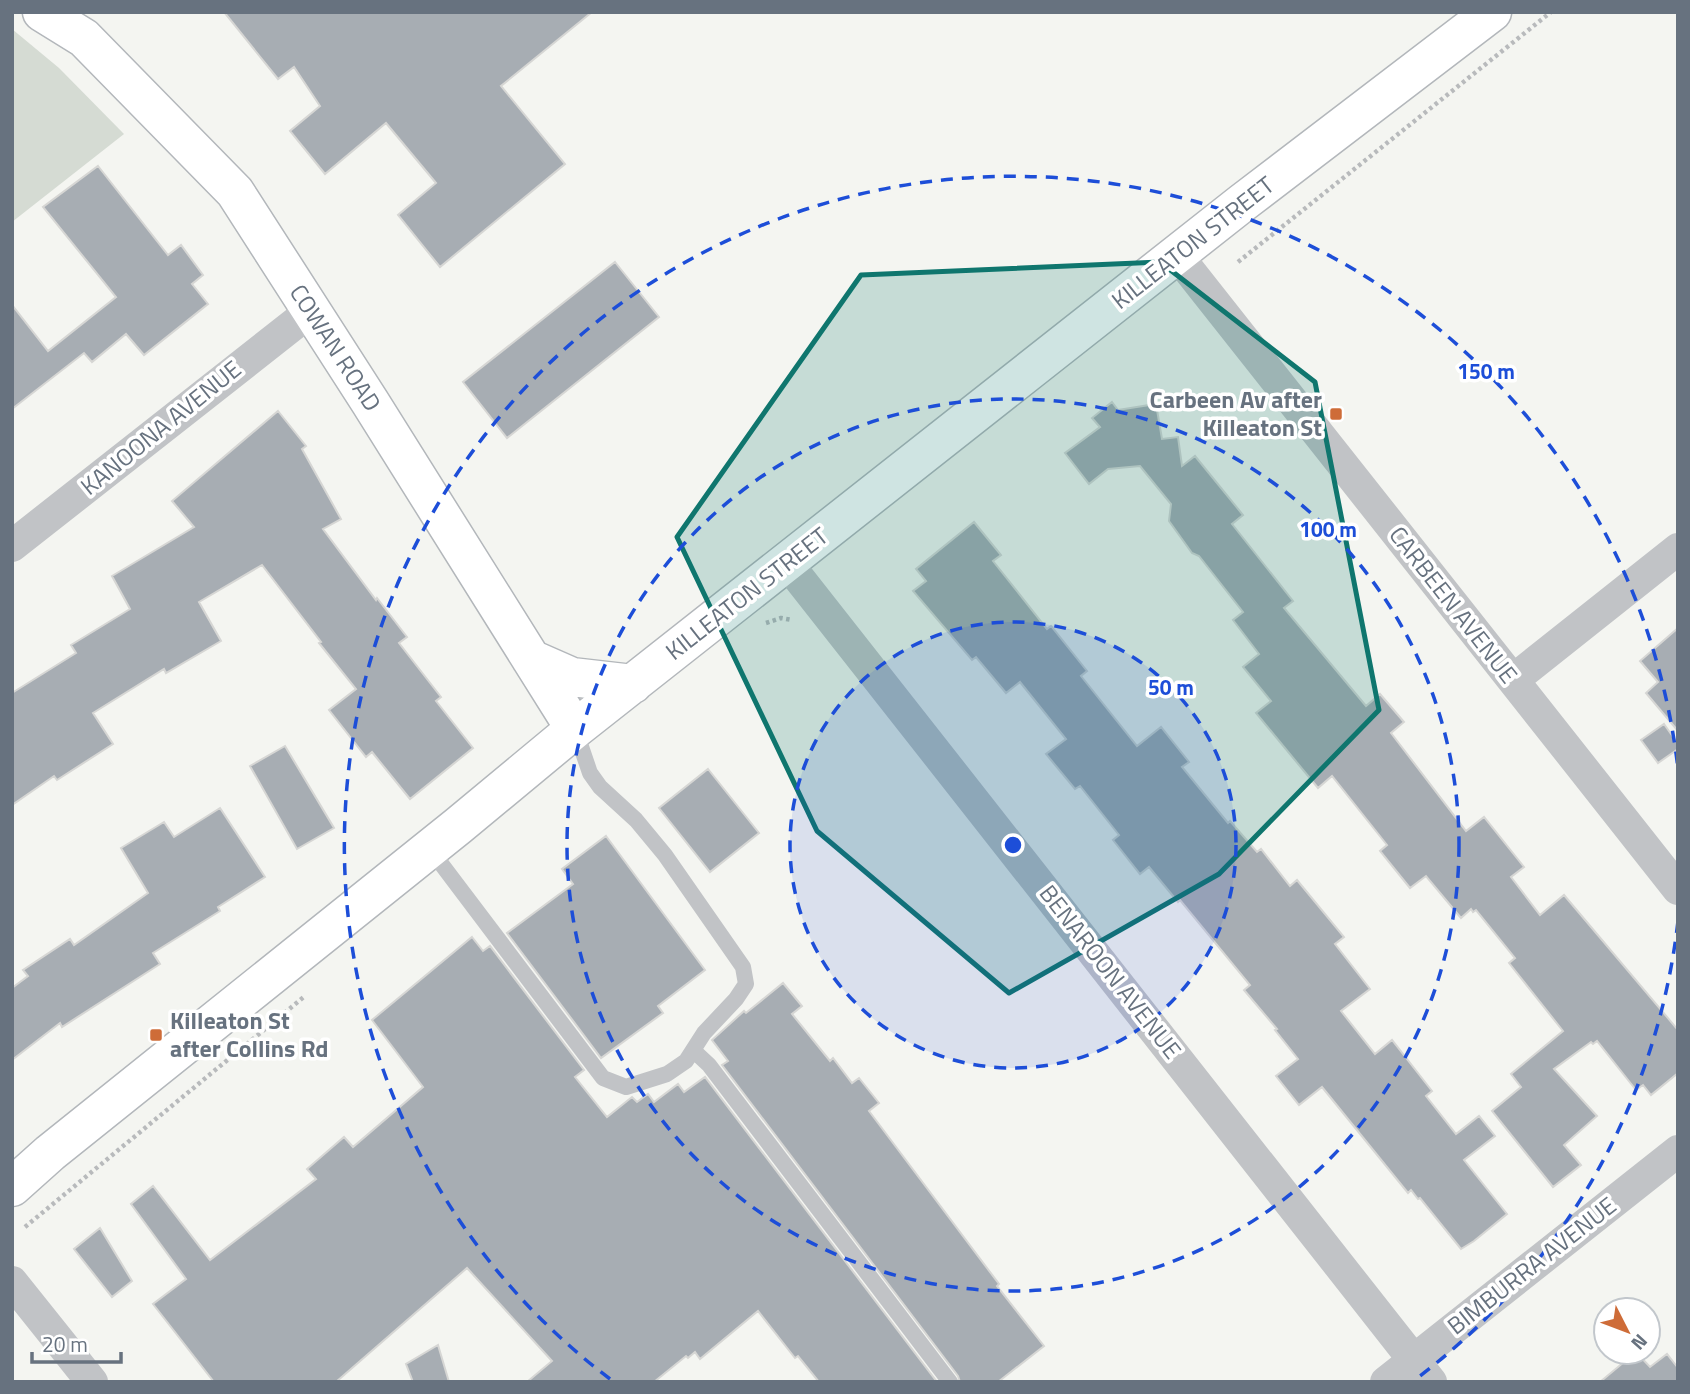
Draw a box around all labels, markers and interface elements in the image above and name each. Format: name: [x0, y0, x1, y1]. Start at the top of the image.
street label: KILLEATON STREET: [1103, 167, 1282, 317]
street label: COWAN ROAD: [281, 277, 390, 418]
street label: KANOONA AVENUE: [72, 351, 248, 503]
text: 150 m: [1457, 355, 1515, 387]
place label: Carbeen Av after Killeaton St: [1150, 381, 1322, 445]
marker: Carbeen Av after Killeaton St: [1328, 406, 1344, 422]
text: 100 m: [1299, 513, 1357, 545]
street label: KILLEATON STREET: [657, 518, 836, 668]
street label: CARBEEN AVENUE: [1381, 518, 1527, 691]
text: 50 m: [1148, 671, 1194, 703]
centre of rings: [1001, 833, 1025, 857]
street label: BENAROON AVENUE: [1031, 877, 1190, 1066]
place label: Killeaton St after Collins Rd: [170, 1002, 329, 1066]
marker: Killeaton St after Collins Rd: [148, 1027, 164, 1043]
street label: BIMBURRA AVENUE: [1439, 1188, 1624, 1343]
north arrow: [1592, 1296, 1662, 1366]
scale bar: [32, 1320, 121, 1364]
text: 20 m: [42, 1328, 88, 1360]
text: N: [1625, 1328, 1655, 1357]

